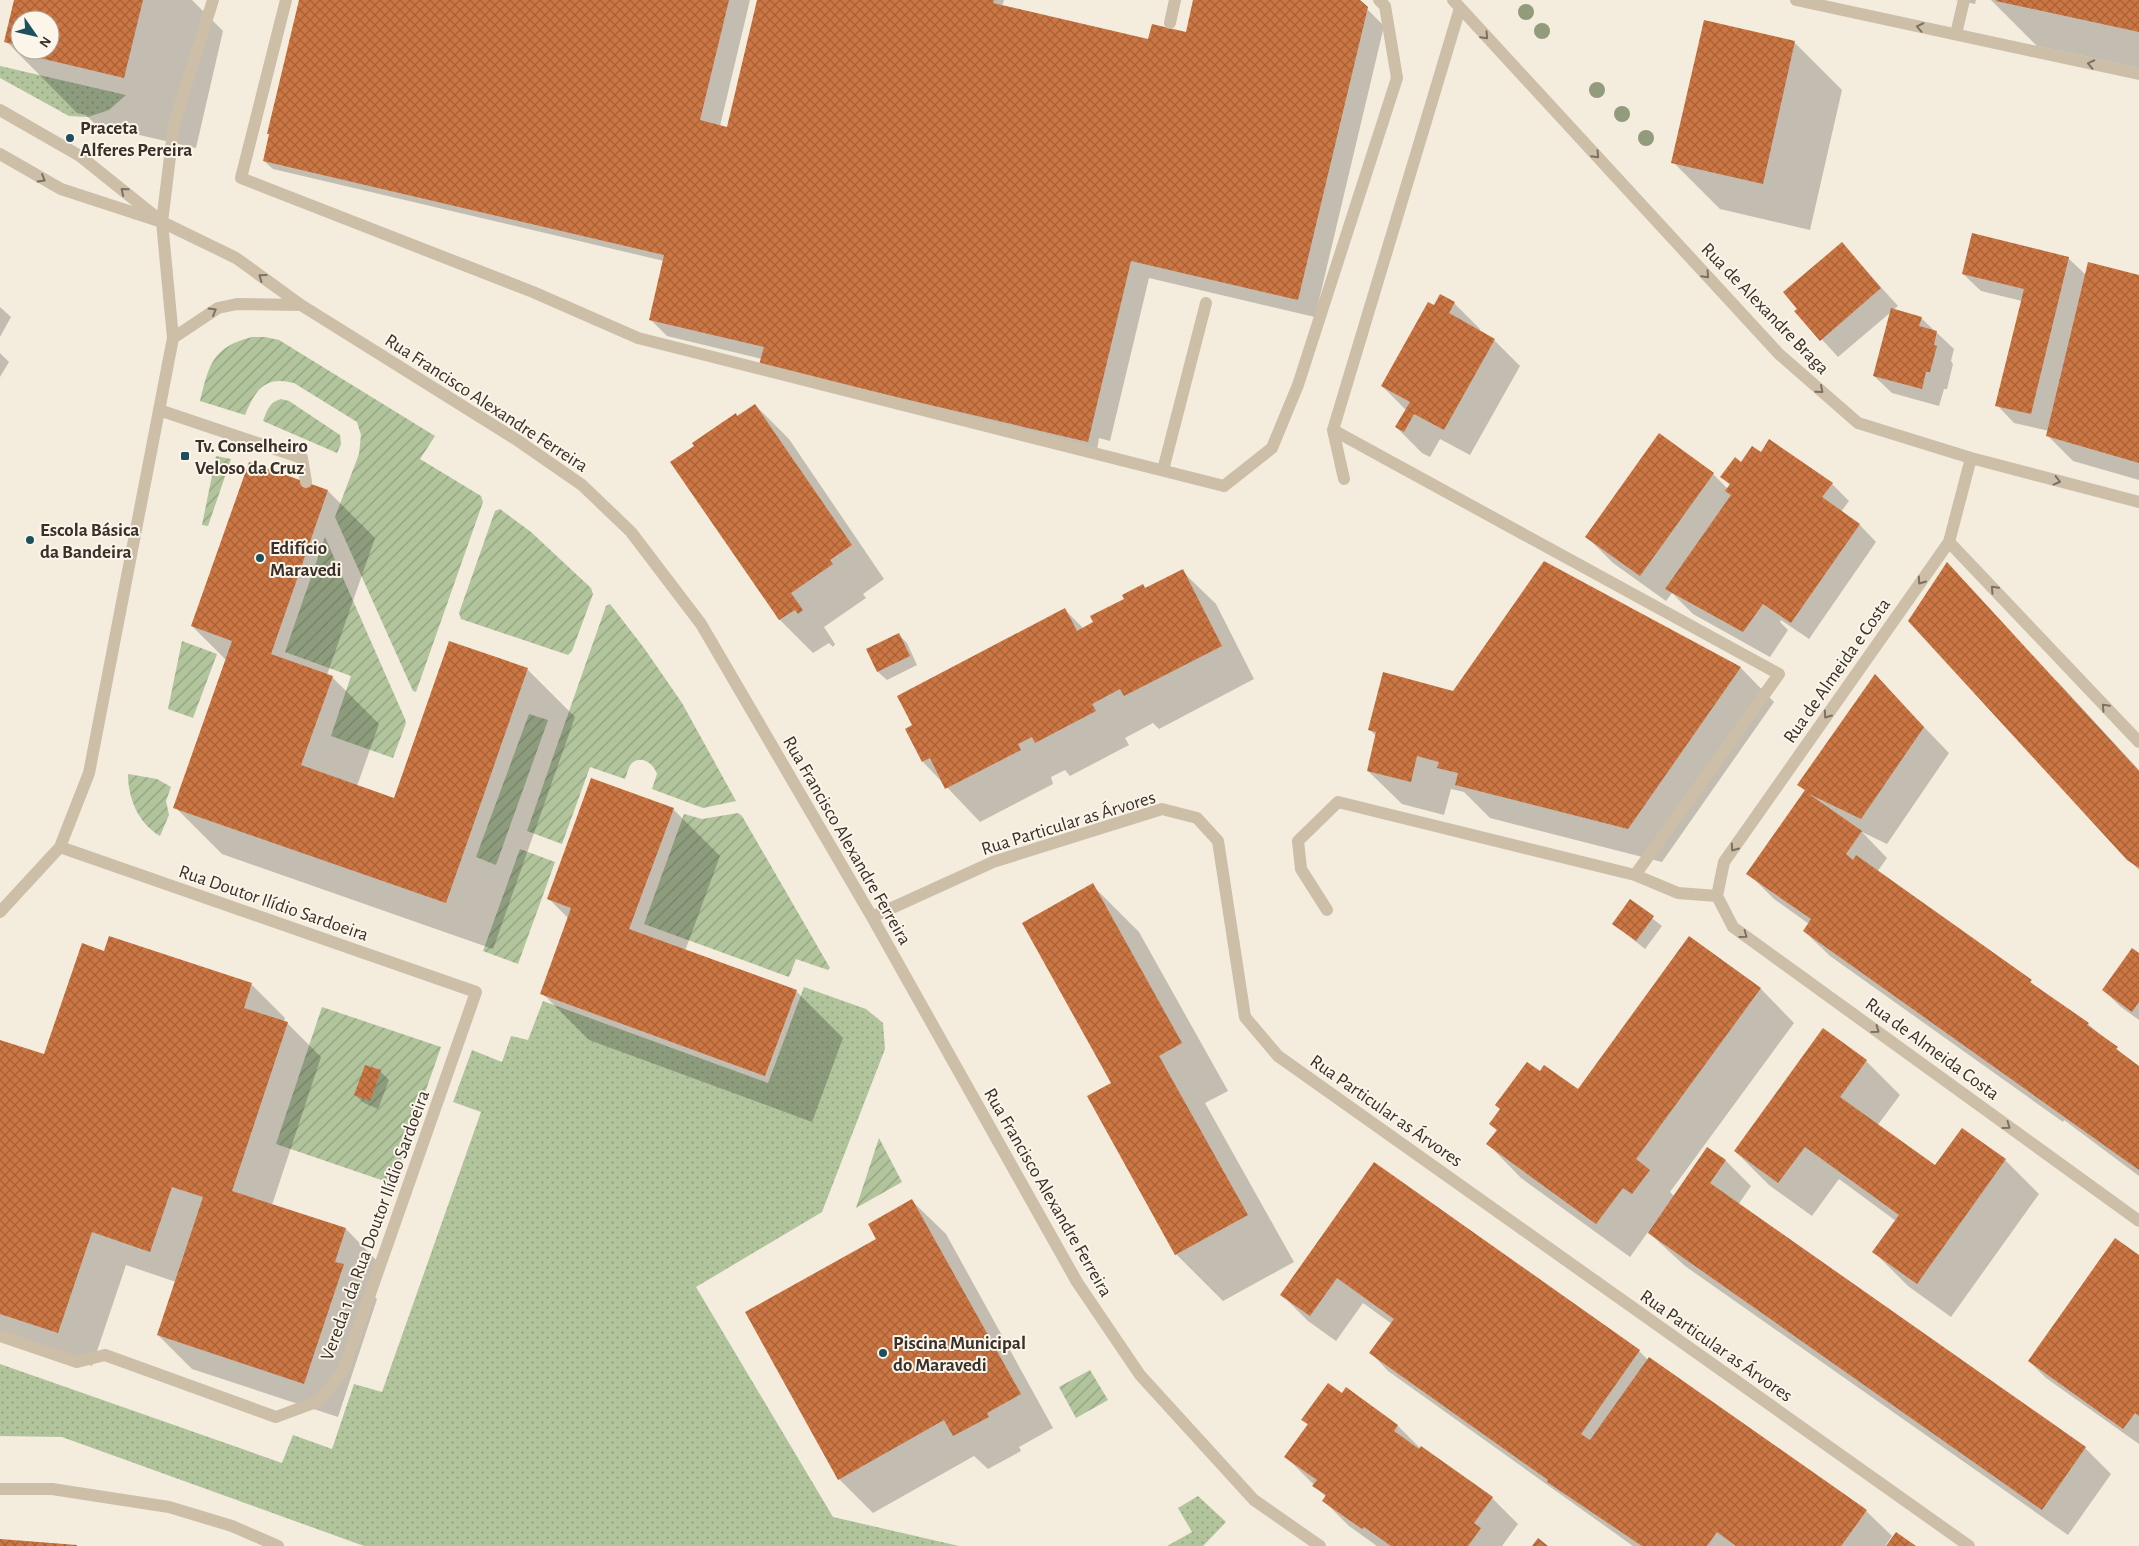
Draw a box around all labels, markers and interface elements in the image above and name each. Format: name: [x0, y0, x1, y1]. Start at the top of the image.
north arrow: [10, 10, 60, 60]
one-way arrow: [1916, 22, 1925, 33]
one-way arrow: [1480, 30, 1489, 39]
text: N: [36, 34, 53, 50]
one-way arrow: [2087, 59, 2096, 70]
place label: Praceta Alferes Pereira: [80, 119, 192, 160]
marker: Praceta Alferes Pereira: [64, 132, 76, 144]
one-way arrow: [1590, 150, 1599, 159]
one-way arrow: [37, 172, 46, 182]
one-way arrow: [121, 189, 130, 197]
street label: Rua de Alexandre Braga: [1697, 240, 1833, 379]
one-way arrow: [1700, 269, 1709, 278]
one-way arrow: [258, 274, 268, 283]
one-way arrow: [208, 308, 217, 318]
street label: Rua Francisco Alexandre Ferreira: [381, 331, 591, 476]
one-way arrow: [1815, 384, 1824, 393]
place label: Tv. Conselheiro Veloso da Cruz: [195, 437, 308, 478]
marker: Tv. Conselheiro Veloso da Cruz: [179, 450, 191, 462]
one-way arrow: [2053, 475, 2061, 485]
place label: Escola Básica da Bandeira: [40, 521, 139, 562]
marker: Escola Básica da Bandeira: [24, 534, 36, 546]
place label: Edifício Maravedi: [270, 539, 342, 580]
marker: Edifício Maravedi: [254, 552, 266, 564]
one-way arrow: [1918, 576, 1927, 585]
one-way arrow: [1991, 585, 2000, 594]
street label: Rua de Almeida e Costa: [1780, 595, 1894, 747]
one-way arrow: [2102, 703, 2111, 712]
one-way arrow: [1824, 709, 1833, 718]
street label: Rua Francisco Alexandre Ferreira: [779, 733, 914, 949]
street label: Rua Particular as Árvores: [979, 786, 1158, 859]
one-way arrow: [1731, 842, 1740, 852]
street label: Rua Doutor Ilídio Sardoeira: [176, 862, 371, 945]
one-way arrow: [1738, 929, 1748, 938]
street label: Rua de Almeida Costa: [1862, 994, 2003, 1104]
one-way arrow: [1870, 1024, 1880, 1033]
street label: Rua Particular as Árvores: [1307, 1050, 1467, 1171]
street label: Rua Francisco Alexandre Ferreira: [980, 1085, 1115, 1301]
street label: Vereda 1 da Rua Doutor Ilídio Sardoeira: [318, 1088, 433, 1363]
one-way arrow: [2001, 1120, 2010, 1128]
street label: Rua Particular as Árvores: [1637, 1285, 1797, 1406]
place label: Piscina Municipal do Maravedi: [893, 1334, 1026, 1375]
marker: Piscina Municipal do Maravedi: [877, 1347, 889, 1359]

